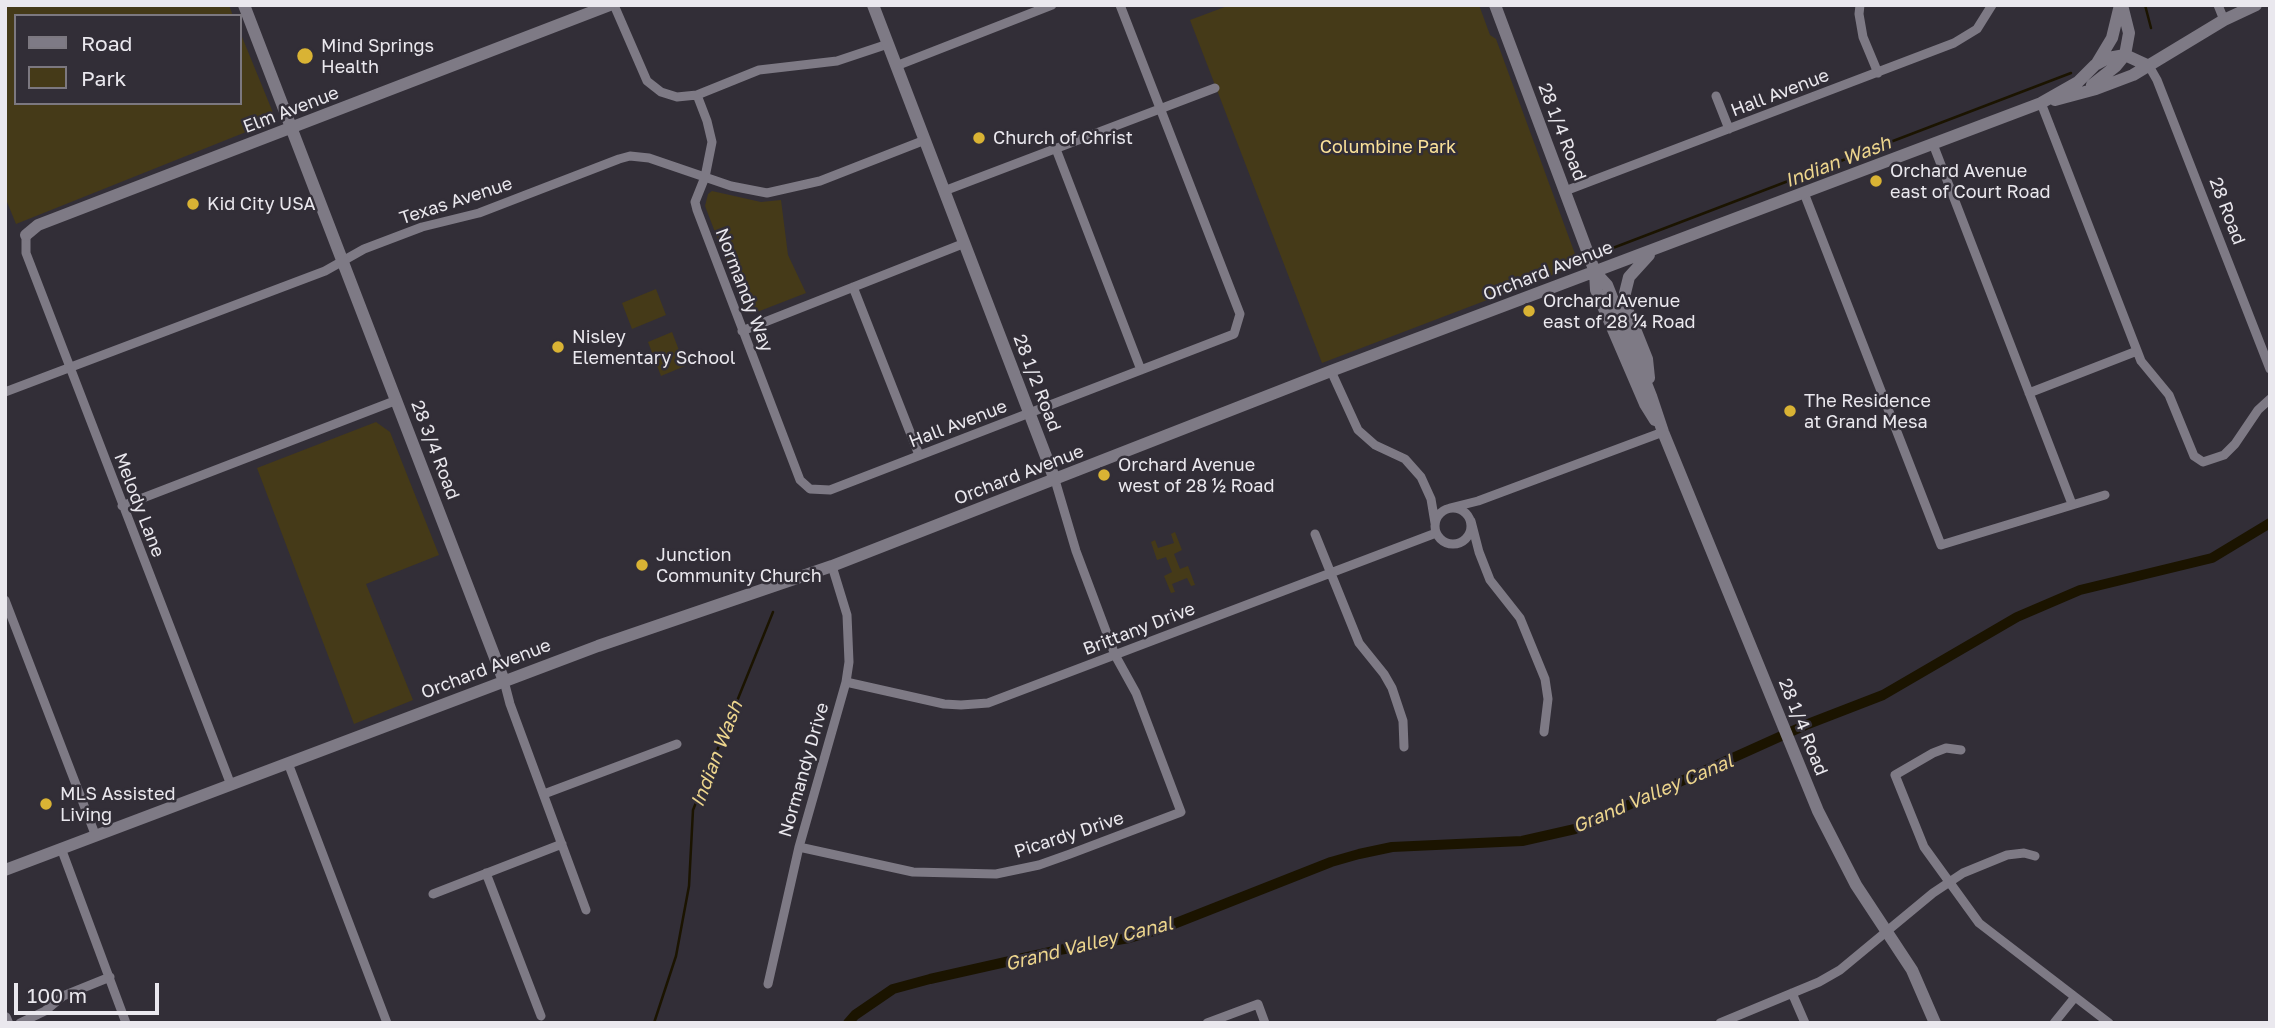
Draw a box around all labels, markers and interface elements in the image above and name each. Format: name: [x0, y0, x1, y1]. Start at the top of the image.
legend: [14, 14, 242, 105]
text: Road: [81, 30, 132, 56]
place label: Mind Springs Health: [321, 35, 434, 78]
marker: Mind Springs Health: [295, 46, 315, 66]
street label: Hall Avenue: [1728, 64, 1832, 122]
text: Park: [81, 65, 126, 91]
street label: 28 1/4 Road: [1533, 80, 1591, 184]
street label: Elm Avenue: [240, 82, 342, 138]
place label: Church of Christ: [993, 127, 1133, 149]
marker: Church of Christ: [971, 130, 987, 146]
water label: Indian Wash: [1782, 131, 1894, 193]
park label: Columbine Park: [1320, 136, 1456, 158]
place label: Orchard Avenue east of Court Road: [1890, 160, 2051, 202]
street label: Texas Avenue: [397, 173, 515, 229]
marker: Orchard Avenue east of Court Road: [1868, 173, 1884, 189]
street label: 28 Road: [2204, 174, 2250, 248]
place label: Kid City USA: [207, 193, 316, 215]
marker: Kid City USA: [185, 196, 201, 212]
street label: Normandy Way: [710, 225, 778, 355]
street label: Orchard Avenue: [1480, 236, 1616, 306]
place label: Orchard Avenue east of 28 ¼ Road: [1543, 290, 1696, 332]
marker: Orchard Avenue east of 28 ¼ Road: [1521, 303, 1537, 319]
place label: Nisley Elementary School: [572, 326, 736, 368]
street label: 28 1/2 Road: [1009, 331, 1065, 435]
marker: Nisley Elementary School: [550, 339, 566, 355]
place label: The Residence at Grand Mesa: [1804, 390, 1931, 432]
street label: Hall Avenue: [906, 395, 1010, 453]
street label: 28 3/4 Road: [406, 397, 464, 503]
marker: The Residence at Grand Mesa: [1782, 403, 1798, 419]
street label: Orchard Avenue: [951, 440, 1087, 510]
street label: Melody Lane: [109, 450, 169, 560]
place label: Orchard Avenue west of 28 ½ Road: [1118, 454, 1275, 496]
marker: Orchard Avenue west of 28 ½ Road: [1096, 467, 1112, 483]
place label: Junction Community Church: [656, 544, 822, 586]
marker: Junction Community Church: [634, 557, 650, 573]
street label: Brittany Drive: [1080, 598, 1198, 660]
street label: Orchard Avenue: [418, 634, 554, 704]
street label: 28 1/4 Road: [1774, 675, 1832, 779]
water label: Indian Wash: [686, 698, 748, 810]
street label: Normandy Drive: [774, 700, 834, 840]
water label: Grand Valley Canal: [1569, 750, 1737, 838]
place label: MLS Assisted Living: [60, 783, 176, 826]
marker: MLS Assisted Living: [38, 796, 54, 812]
street label: Picardy Drive: [1012, 807, 1126, 863]
water label: Grand Valley Canal: [1003, 912, 1175, 976]
scale bar: [18, 968, 163, 1012]
text: 100 m: [27, 982, 87, 1008]

